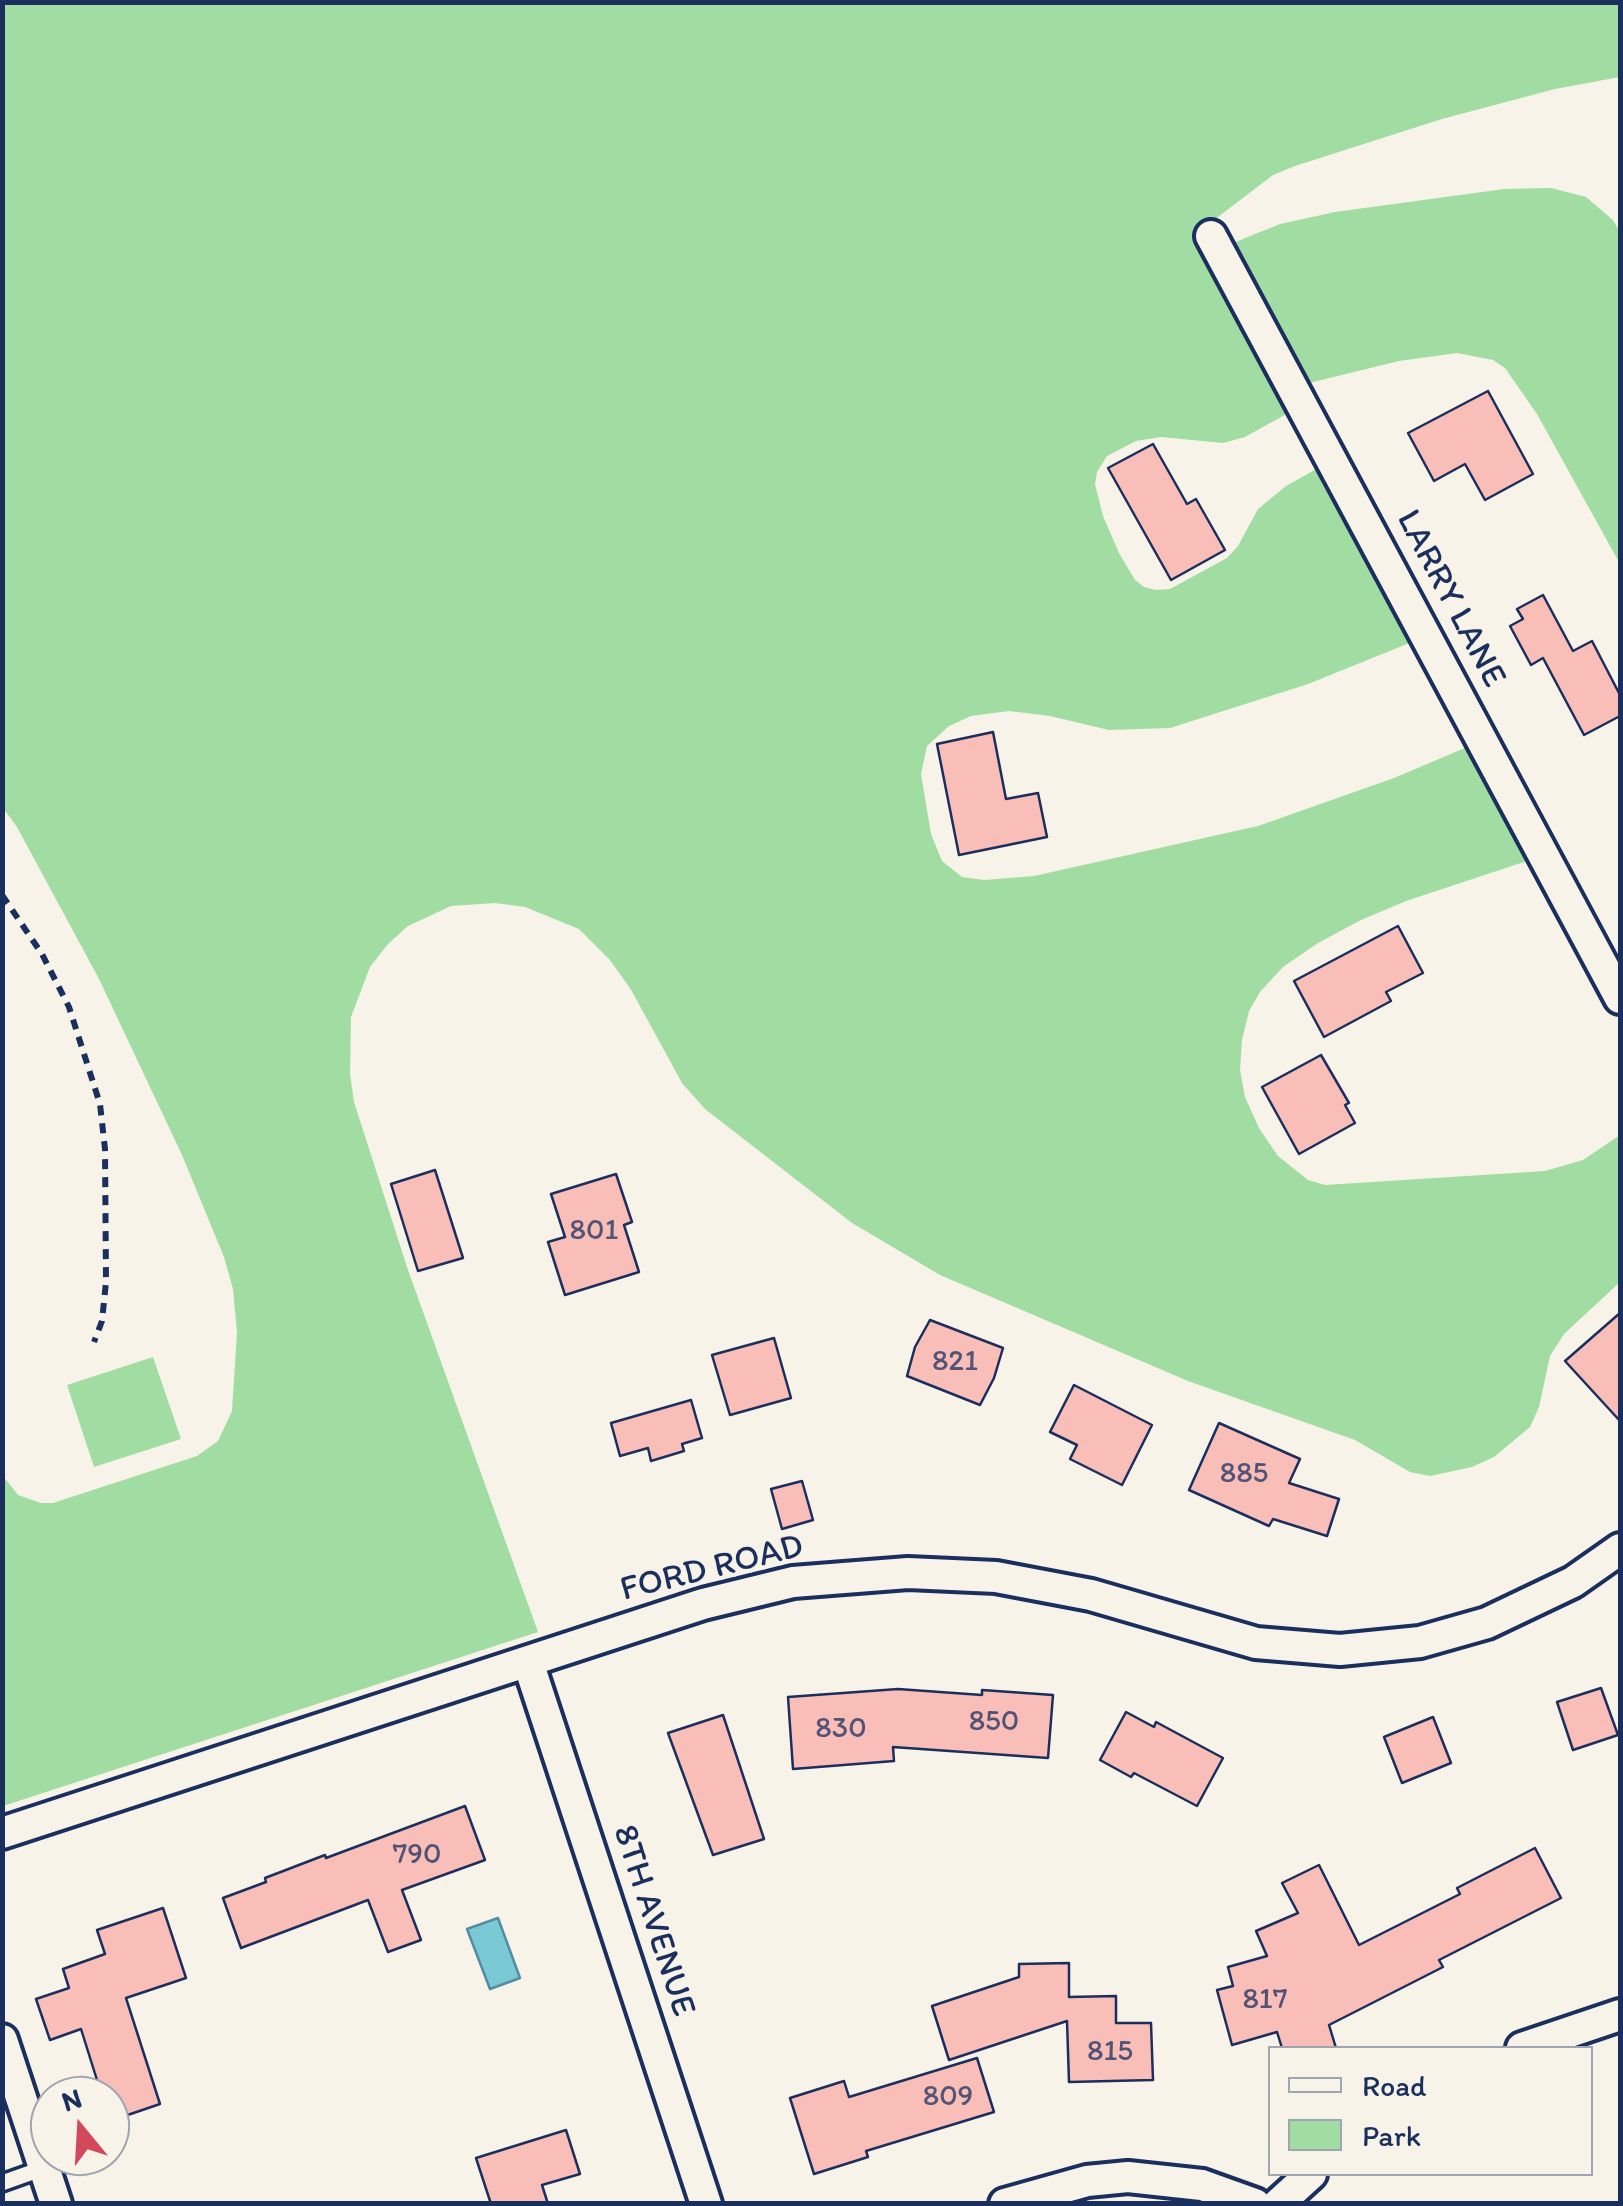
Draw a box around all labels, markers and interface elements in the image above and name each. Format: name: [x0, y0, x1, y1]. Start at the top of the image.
street label: LARRY LANE: [1386, 503, 1514, 695]
house number: 801: [570, 1213, 618, 1249]
house number: 821: [932, 1344, 978, 1380]
house number: 885: [1220, 1456, 1268, 1492]
street label: FORD ROAD: [616, 1526, 808, 1612]
house number: 850: [969, 1704, 1019, 1740]
house number: 830: [815, 1711, 867, 1747]
street label: 8TH AVENUE: [602, 1820, 704, 2022]
house number: 790: [392, 1837, 442, 1873]
house number: 817: [1242, 1982, 1288, 2018]
house number: 815: [1087, 2034, 1133, 2070]
legend: [1268, 2046, 1593, 2176]
text: Road: [1362, 2067, 1427, 2104]
north arrow: [30, 2076, 130, 2176]
house number: 809: [923, 2079, 973, 2115]
text: N: [57, 2080, 86, 2118]
text: Park: [1362, 2117, 1421, 2154]

